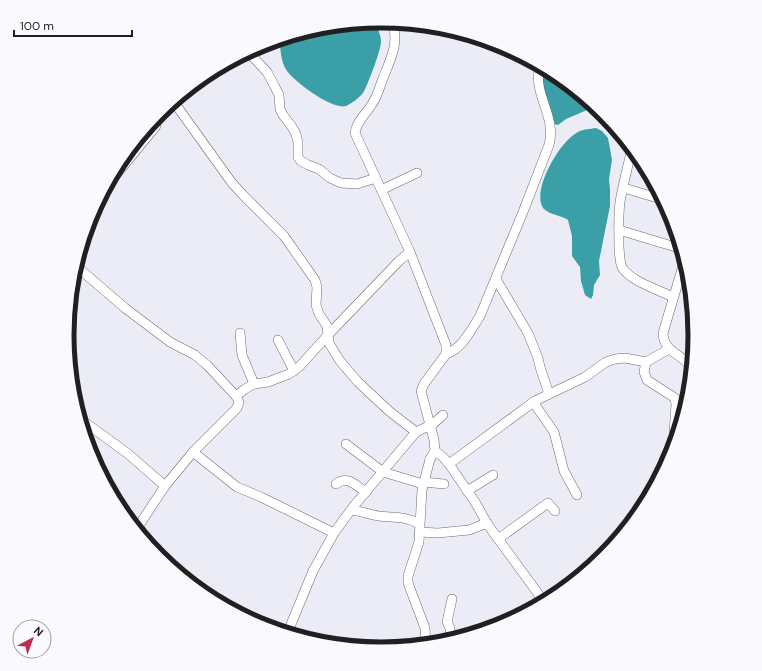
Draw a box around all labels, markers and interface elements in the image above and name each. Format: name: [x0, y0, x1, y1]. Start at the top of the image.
scale bar: [14, 12, 132, 38]
text: 100 m: [20, 18, 54, 34]
north arrow: [12, 619, 52, 659]
text: N: [31, 624, 46, 639]

